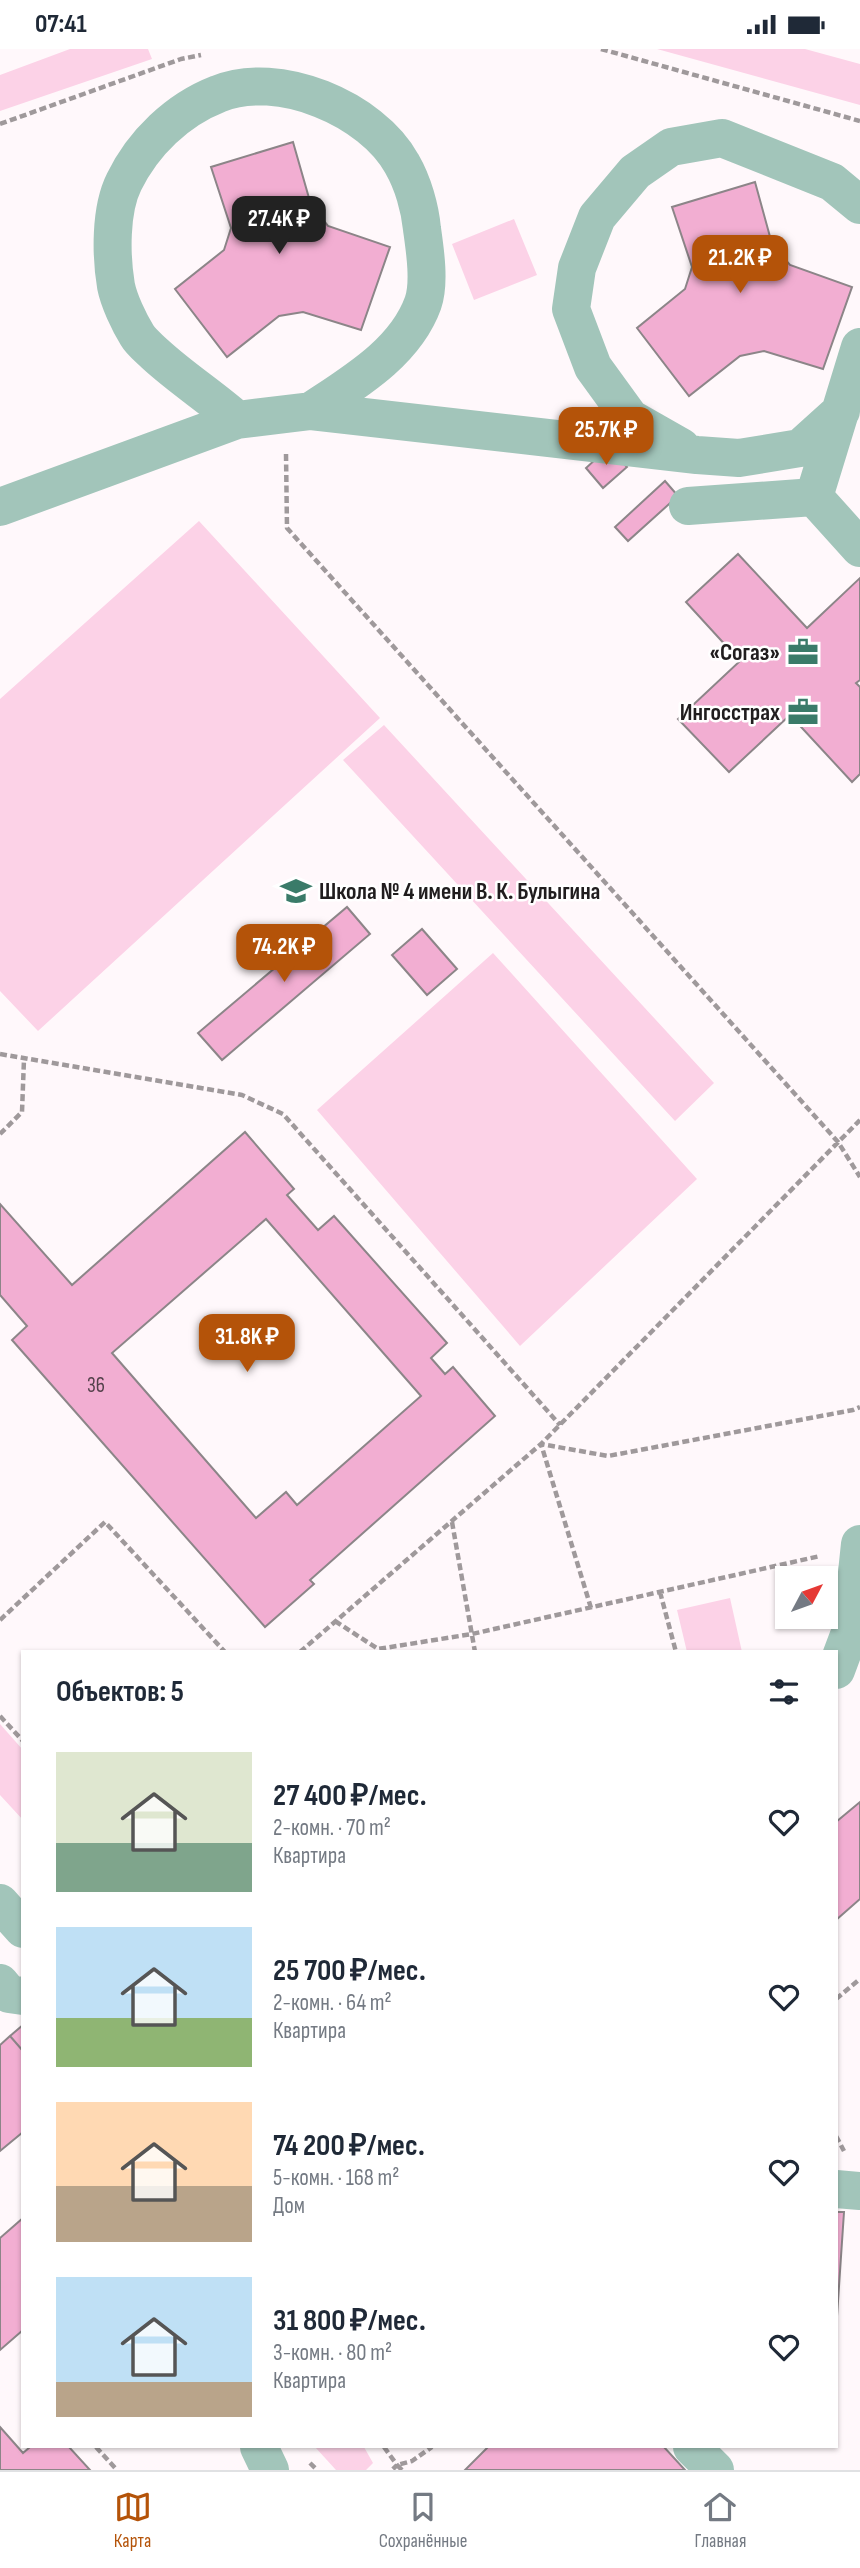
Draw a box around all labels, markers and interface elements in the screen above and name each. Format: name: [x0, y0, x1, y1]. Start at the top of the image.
text: 07:41: [35, 9, 87, 40]
pin: 27.4K ₽: [214, 197, 344, 256]
text: 27.4K ₽: [248, 205, 310, 233]
pin: 21.2K ₽: [675, 236, 805, 295]
text: 21.2K ₽: [708, 244, 772, 272]
pin: 25.7K ₽: [541, 407, 671, 467]
text: 25.7K ₽: [574, 416, 638, 444]
office icon: «Согаз»: [786, 635, 820, 669]
place label: «Согаз»: [710, 638, 780, 667]
office icon: Ингосстрах: [786, 695, 820, 729]
place label: Ингосстрах: [680, 698, 780, 727]
school or university icon: Школа № 4 имени В. К. Булыгина: [279, 874, 313, 908]
place label: Школа № 4 имени В. К. Булыгина: [319, 877, 600, 906]
pin: 74.2K ₽: [219, 925, 349, 984]
text: 74.2K ₽: [252, 933, 316, 961]
pin: 31.8K ₽: [182, 1315, 312, 1374]
text: 31.8K ₽: [215, 1323, 279, 1351]
house number: 36: [87, 1373, 105, 1398]
north arrow: [775, 1566, 838, 1629]
map controls: [775, 1566, 838, 1629]
icon: filters: [765, 1673, 803, 1711]
text: Объектов: 5: [56, 1674, 184, 1710]
text: 27 400 ₽/мес.: [273, 1778, 427, 1814]
icon: home: [112, 1780, 196, 1864]
icon: heart: [765, 1803, 803, 1841]
text: 2-комн. · 70 m²: [273, 1814, 391, 1842]
text: Квартира: [273, 1842, 346, 1870]
text: 25 700 ₽/мес.: [273, 1953, 426, 1989]
icon: home: [112, 1955, 196, 2039]
icon: heart: [765, 1978, 803, 2016]
text: 2-комн. · 64 m²: [273, 1989, 392, 2017]
text: Квартира: [273, 2017, 346, 2045]
text: 74 200 ₽/мес.: [273, 2128, 425, 2164]
icon: home: [112, 2130, 196, 2214]
icon: heart: [765, 2153, 803, 2191]
text: 5-комн. · 168 m²: [273, 2164, 400, 2192]
text: Дом: [273, 2192, 305, 2220]
text: 31 800 ₽/мес.: [273, 2303, 426, 2339]
icon: home: [112, 2305, 196, 2389]
icon: heart: [765, 2328, 803, 2366]
text: 3-комн. · 80 m²: [273, 2339, 392, 2367]
text: Квартира: [273, 2367, 346, 2395]
tab: Карта: [114, 2488, 152, 2553]
tab: Сохранённые: [379, 2488, 467, 2553]
tab: Главная: [695, 2488, 746, 2553]

